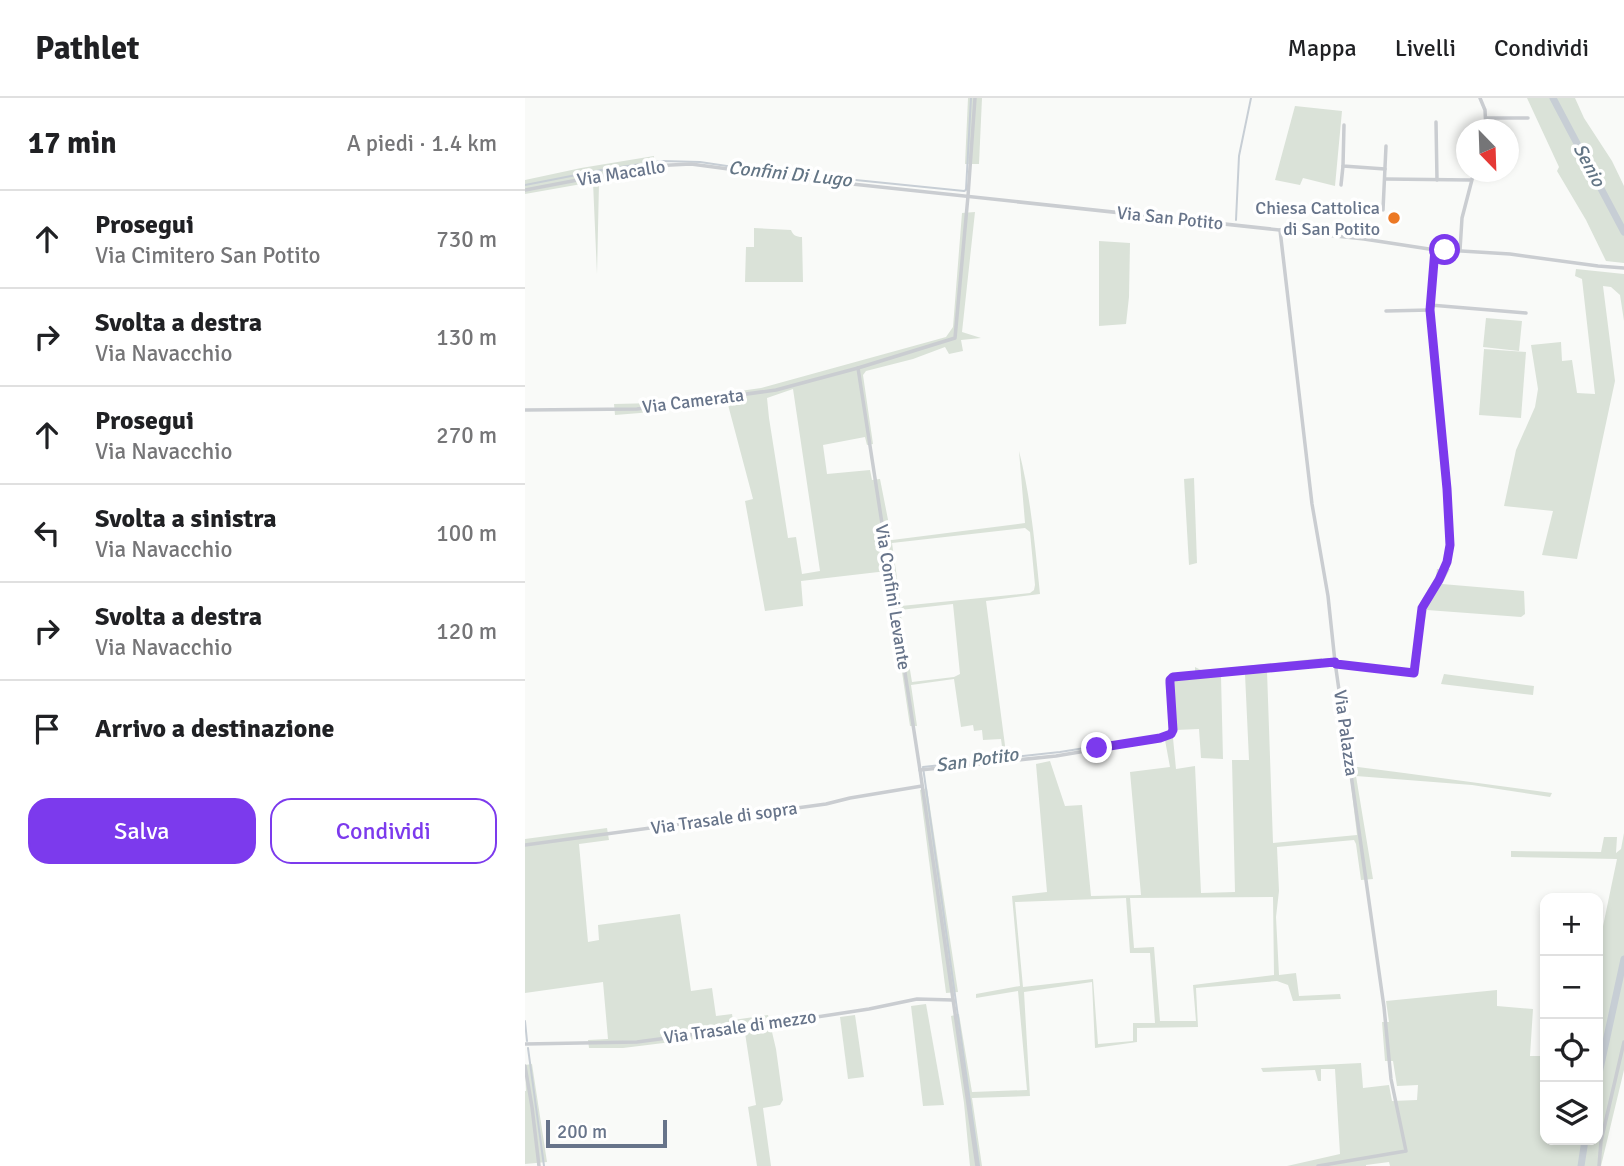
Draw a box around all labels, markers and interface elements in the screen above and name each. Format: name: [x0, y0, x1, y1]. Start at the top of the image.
text: Pathlet: [35, 28, 139, 69]
text: Mappa: [1288, 33, 1357, 63]
text: Livelli: [1395, 33, 1456, 63]
text: Condividi: [1494, 33, 1589, 63]
north arrow: [1456, 119, 1519, 182]
text: 17 min: [28, 125, 117, 162]
text: A piedi · 1.4 km: [347, 129, 497, 158]
water label: Senio: [1568, 139, 1611, 192]
street label: Via Macallo: [575, 155, 667, 191]
water label: Confini Di Lugo: [727, 156, 854, 193]
place label: Chiesa Cattolica di San Potito: [1255, 197, 1380, 240]
street label: Via San Potito: [1116, 201, 1224, 235]
text: Prosegui: [95, 209, 194, 241]
marker: Chiesa Cattolica di San Potito: [1386, 210, 1402, 226]
icon: ahead: [28, 220, 66, 258]
text: 730 m: [436, 225, 497, 254]
route start: [1429, 234, 1460, 265]
text: Via Cimitero San Potito: [95, 241, 321, 270]
text: Svolta a destra: [95, 307, 262, 339]
icon: right: [28, 318, 66, 356]
text: 130 m: [436, 323, 497, 352]
text: Via Navacchio: [95, 339, 232, 368]
street label: Via Camerata: [641, 384, 745, 418]
text: Prosegui: [95, 405, 194, 437]
icon: ahead: [28, 416, 66, 454]
text: 270 m: [436, 421, 497, 450]
text: Via Navacchio: [95, 437, 232, 466]
text: Svolta a sinistra: [95, 503, 277, 535]
icon: left: [28, 514, 66, 552]
text: 100 m: [436, 519, 497, 548]
street label: Via Confini Levante: [871, 523, 915, 671]
text: Via Navacchio: [95, 535, 232, 564]
text: Svolta a destra: [95, 601, 262, 633]
icon: right: [28, 612, 66, 650]
text: 120 m: [436, 617, 497, 646]
text: Via Navacchio: [95, 633, 232, 662]
street label: Via Palazza: [1329, 688, 1363, 778]
icon: arrive: [28, 710, 66, 748]
text: Arrivo a destinazione: [95, 713, 335, 745]
route end: [1081, 732, 1112, 763]
water label: San Potito: [934, 742, 1021, 778]
street label: Via Trasale di sopra: [649, 797, 799, 839]
button: Salva: [28, 798, 256, 864]
button: Condividi: [270, 798, 497, 864]
map controls: [1540, 893, 1603, 1145]
button: +: [1540, 893, 1603, 956]
button: −: [1540, 956, 1603, 1019]
street label: Via Trasale di mezzo: [662, 1005, 818, 1049]
button: locate: [1540, 1019, 1603, 1082]
button: layers: [1540, 1082, 1603, 1145]
scale bar: [546, 1117, 667, 1149]
text: 200 m: [557, 1120, 607, 1144]

